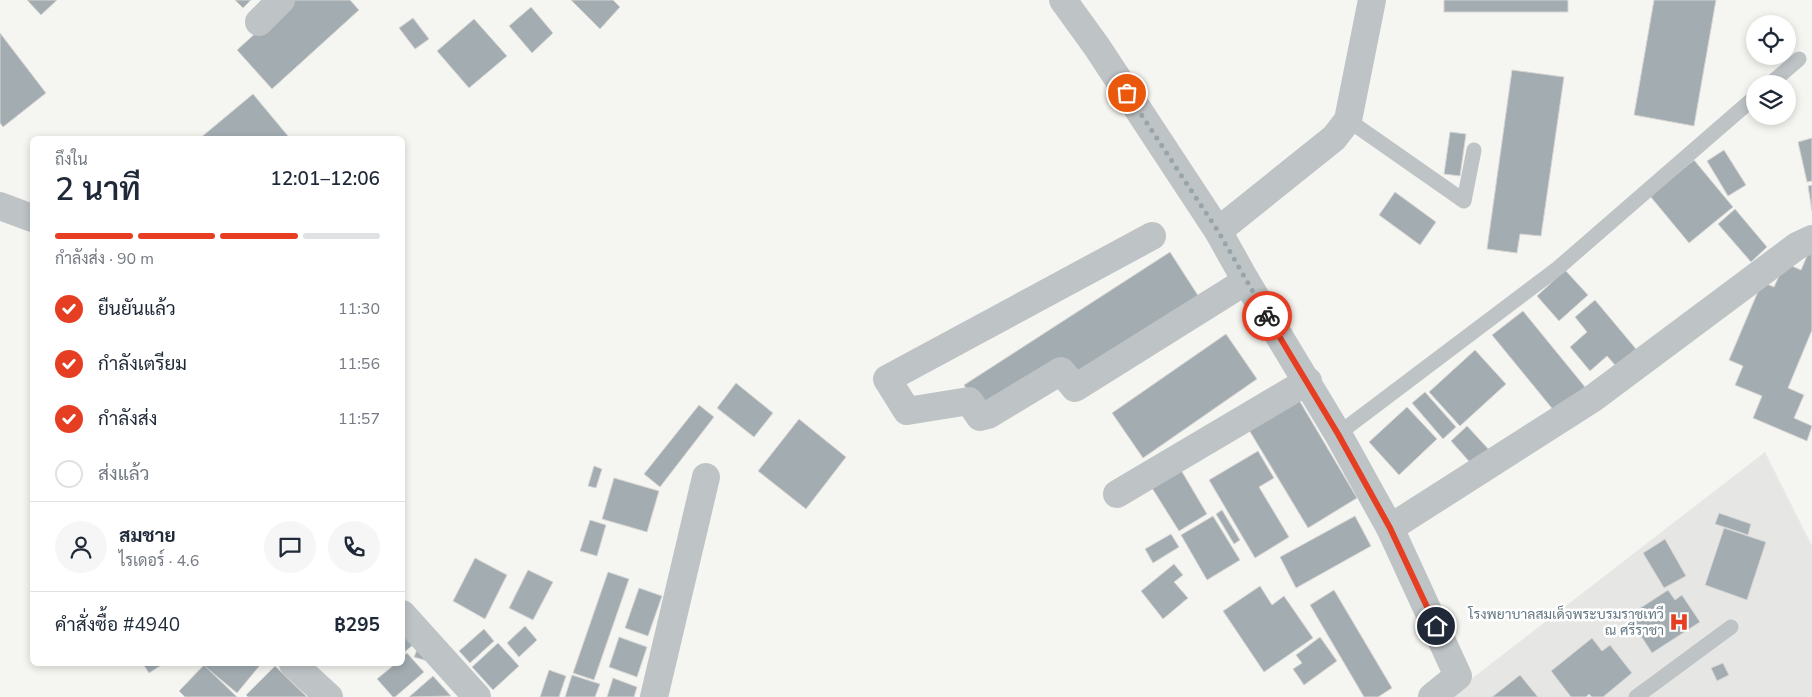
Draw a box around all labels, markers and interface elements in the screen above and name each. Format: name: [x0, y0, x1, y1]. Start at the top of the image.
map controls: [1746, 15, 1796, 125]
button: locate: [1746, 15, 1796, 65]
pin: [1106, 72, 1148, 114]
button: layers: [1746, 75, 1796, 125]
icon: bag: [1113, 79, 1141, 107]
text: ถึงใน: [55, 149, 88, 171]
text: 12:01–12:06: [270, 166, 380, 192]
text: 2 นาที: [55, 168, 141, 211]
text: กำลังส่ง · 90 m: [55, 248, 154, 270]
courier: [1242, 291, 1292, 341]
icon: check: [55, 295, 83, 323]
text: ยืนยันแล้ว: [98, 296, 176, 322]
text: 11:30: [338, 298, 380, 320]
icon: bike: [1253, 302, 1281, 330]
icon: check: [55, 350, 83, 378]
text: กำลังเตรียม: [98, 351, 187, 377]
text: 11:56: [338, 353, 380, 375]
icon: check: [55, 405, 83, 433]
text: กำลังส่ง: [98, 406, 157, 432]
text: 11:57: [338, 408, 380, 430]
text: ส่งแล้ว: [98, 461, 149, 487]
button: person: [55, 521, 107, 573]
button: chat: [264, 521, 316, 573]
button: phone: [328, 521, 380, 573]
text: สมชาย: [119, 523, 176, 549]
text: ไรเดอร์ · 4.6: [119, 550, 199, 572]
pin: [1415, 605, 1457, 647]
place label: โรงพยาบาลสมเด็จพระบรมราชเทวี ณ ศรีราชา: [1467, 605, 1664, 640]
hospital icon: โรงพยาบาลสมเด็จพระบรมราชเทวี ณ ศรีราชา: [1668, 611, 1690, 633]
text: คำสั่งซื้อ #4940: [55, 612, 180, 638]
text: ฿295: [334, 612, 380, 638]
icon: home: [1422, 612, 1450, 640]

